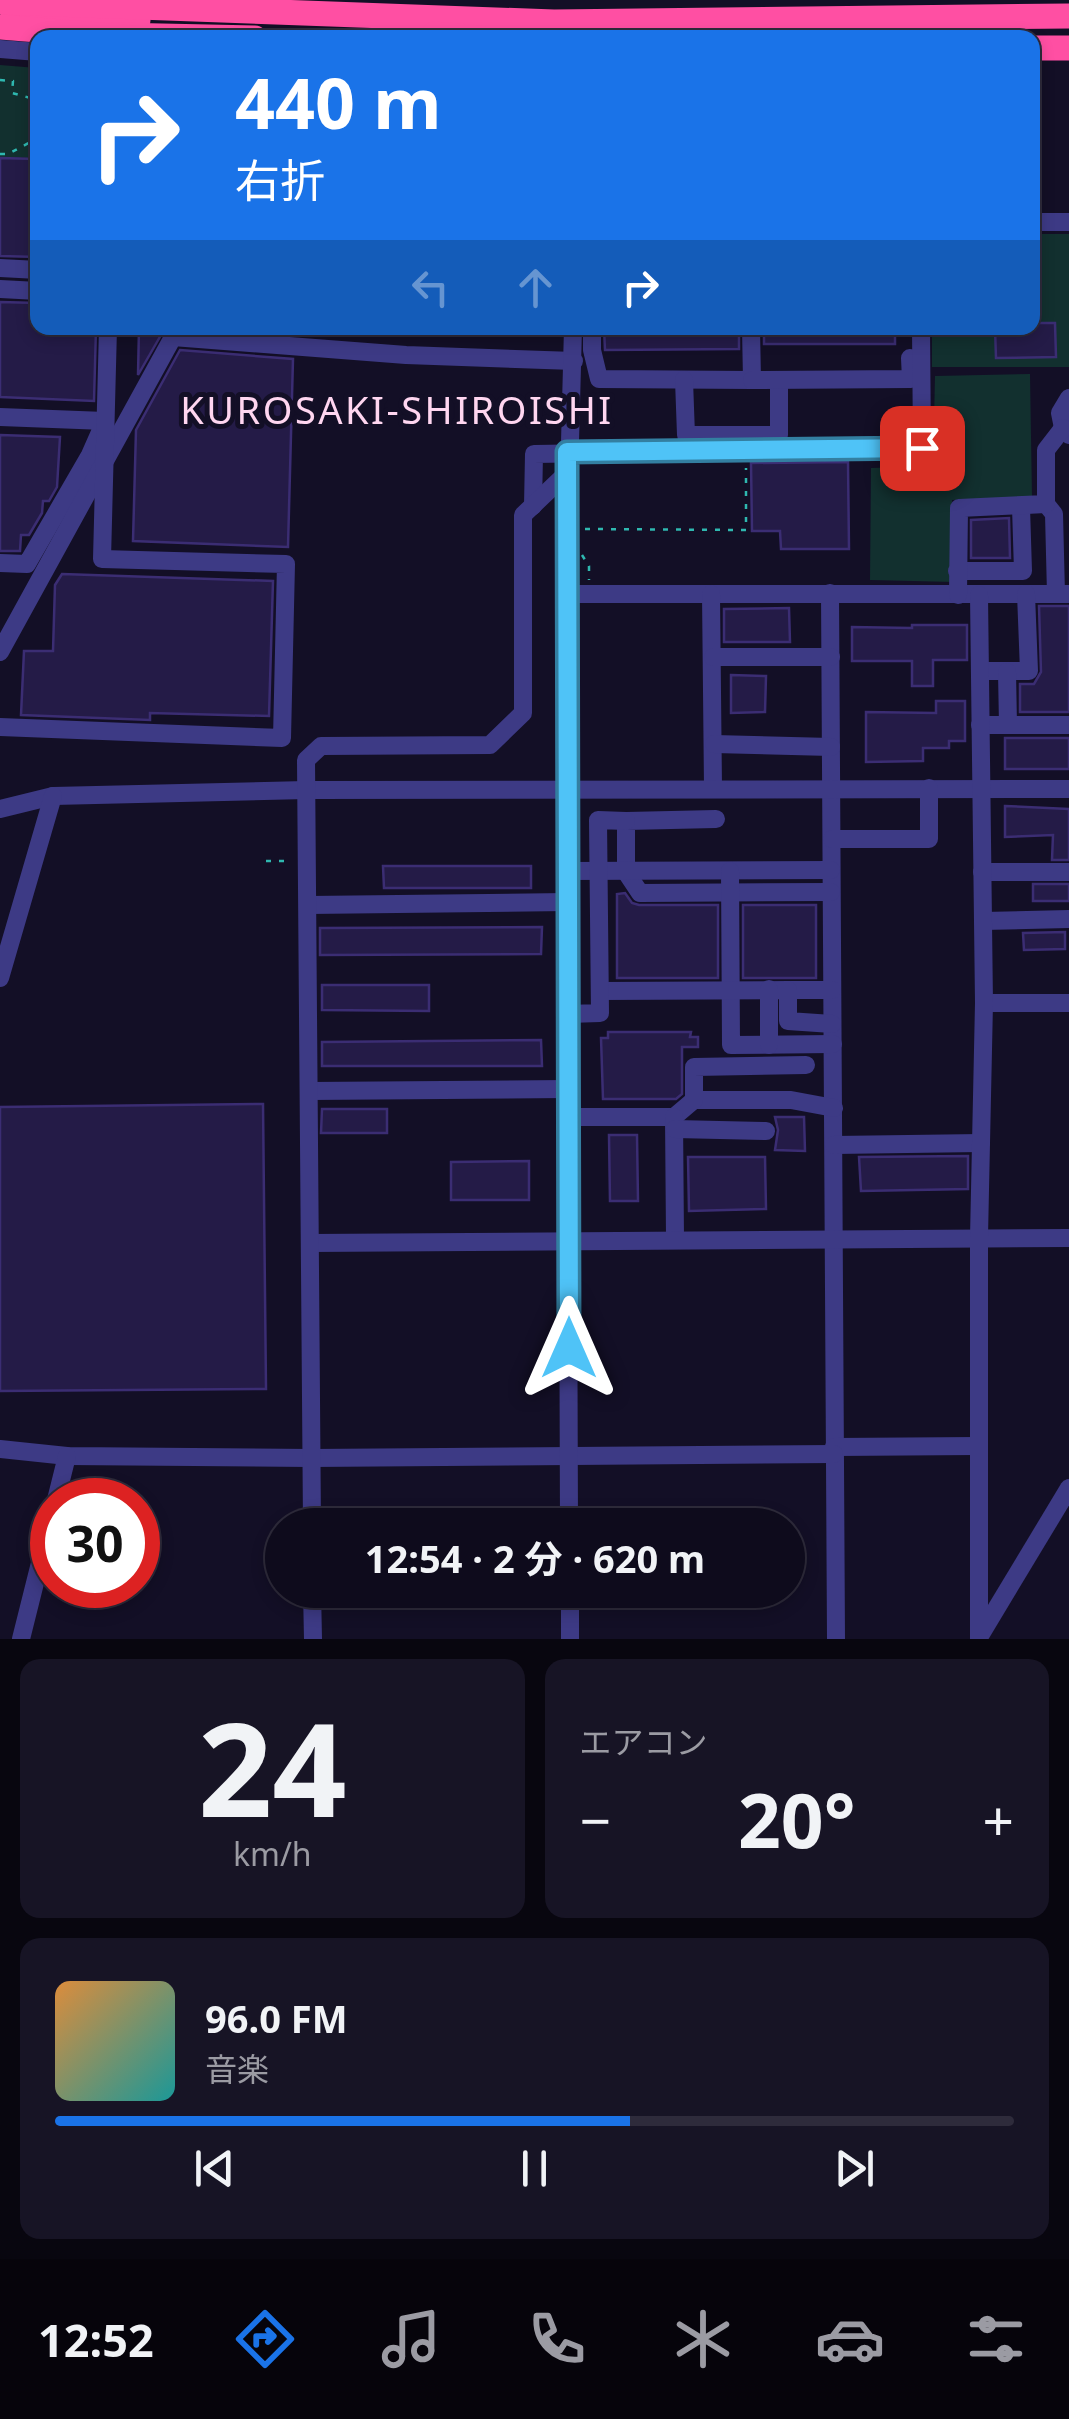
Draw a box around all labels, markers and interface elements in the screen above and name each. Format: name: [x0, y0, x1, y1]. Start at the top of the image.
text: 440 m: [235, 54, 442, 150]
icon: right: [70, 70, 200, 200]
text: 右折: [235, 149, 325, 210]
icon: left: [403, 260, 458, 315]
icon: ahead: [508, 260, 563, 315]
icon: right: [613, 260, 668, 315]
district label: KUROSAKI-SHIROISHI: [180, 383, 614, 435]
pin: [880, 406, 965, 491]
icon: arrive: [895, 421, 950, 476]
position arrow: [517, 1296, 621, 1400]
speed limit sign: 30: [30, 1478, 160, 1608]
text: 12:54 · 2 分 · 620 m: [365, 1532, 705, 1584]
text: 24: [198, 1678, 347, 1855]
text: エアコン: [580, 1720, 708, 1763]
text: 20°: [738, 1768, 856, 1870]
text: −: [580, 1782, 611, 1857]
text: +: [983, 1782, 1014, 1857]
text: km/h: [233, 1832, 312, 1875]
text: 96.0 FM: [205, 1992, 347, 2044]
text: 音楽: [205, 2047, 269, 2090]
icon: previous: [187, 2141, 242, 2196]
icon: pause: [507, 2141, 562, 2196]
icon: next: [827, 2141, 882, 2196]
icon: directions: [230, 2304, 300, 2374]
icon: music: [376, 2304, 446, 2374]
icon: phone: [522, 2304, 592, 2374]
icon: climate: [668, 2304, 738, 2374]
icon: car: [815, 2304, 885, 2374]
icon: filters: [961, 2304, 1031, 2374]
text: 12:52: [38, 2309, 154, 2370]

